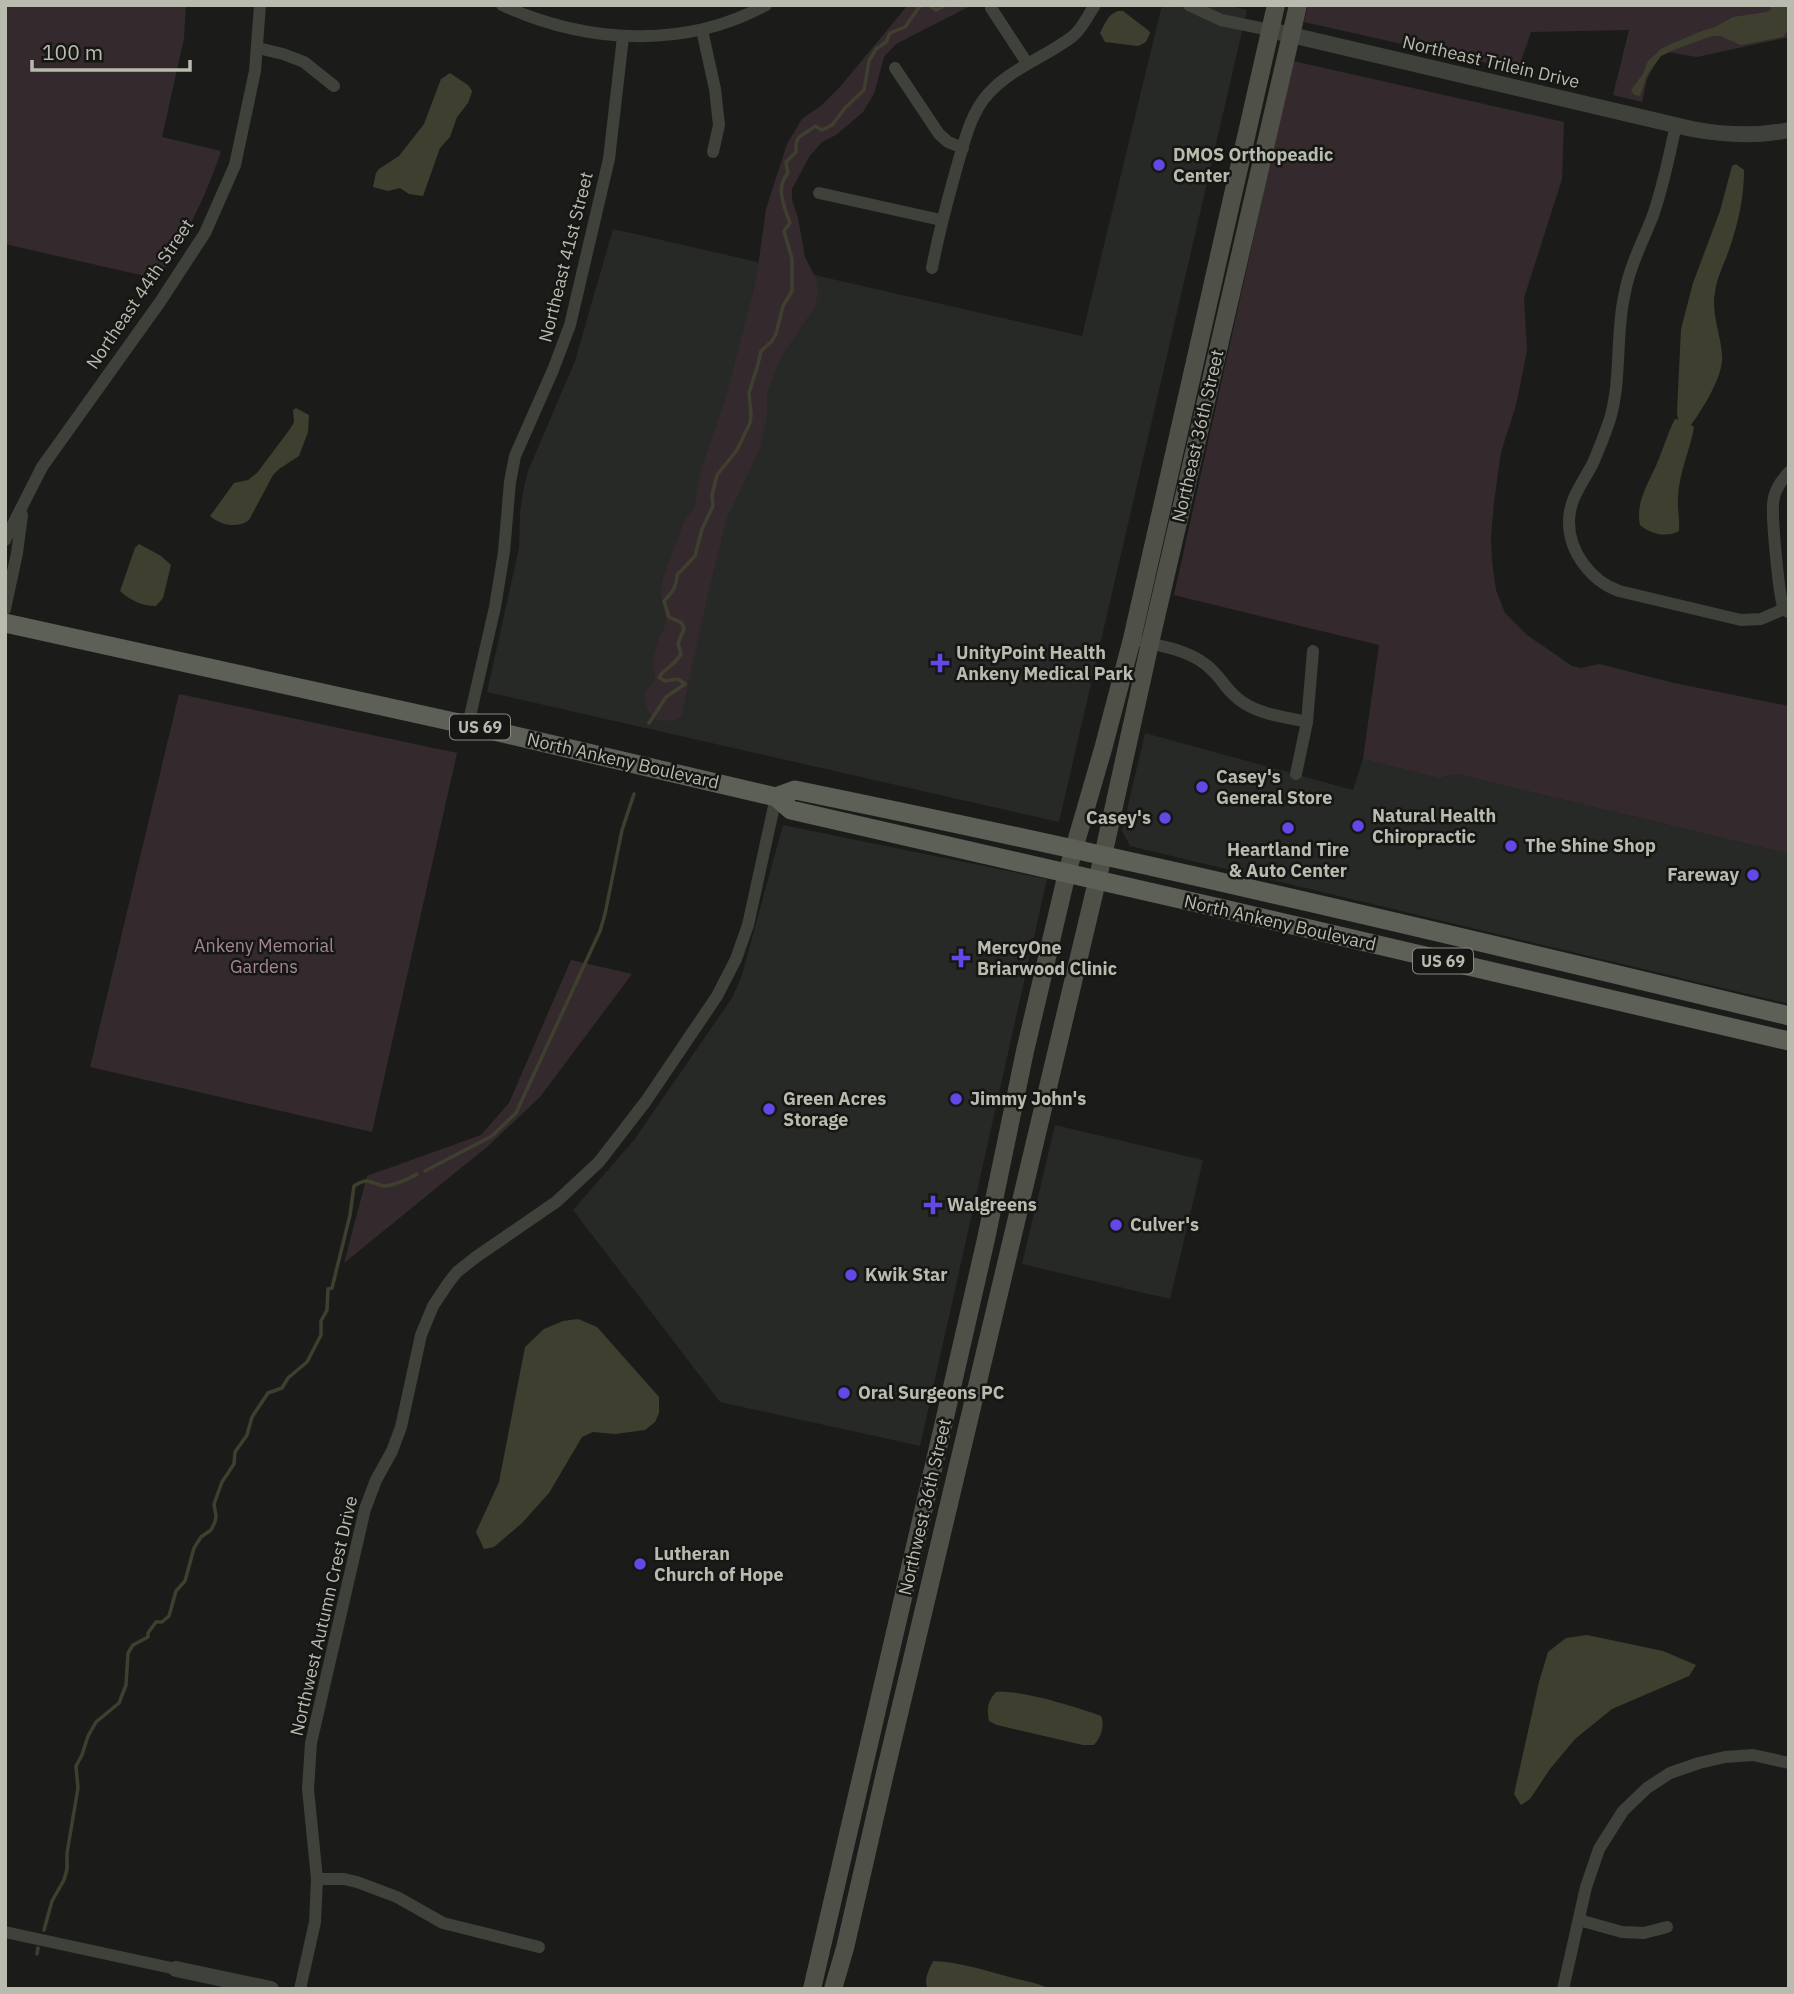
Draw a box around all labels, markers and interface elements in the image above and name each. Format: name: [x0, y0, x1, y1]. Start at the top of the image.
scale bar: [32, 28, 189, 72]
street label: Northeast Trilein Drive: [1400, 30, 1582, 93]
text: 100 m: [42, 38, 103, 66]
place label: DMOS Orthopeadic Center: [1173, 143, 1333, 187]
marker: DMOS Orthopeadic Center: [1151, 157, 1167, 173]
street label: Northeast 41st Street: [533, 169, 598, 345]
street label: Northeast 44th Street: [81, 214, 198, 373]
street label: Northeast 36th Street: [1166, 347, 1229, 524]
place label: UnityPoint Health Ankeny Medical Park: [956, 641, 1134, 685]
marker: UnityPoint Health Ankeny Medical Park: [930, 653, 950, 673]
road number: US 69: [450, 714, 510, 740]
street label: North Ankeny Boulevard: [525, 727, 721, 794]
place label: Casey's General Store: [1216, 765, 1332, 809]
marker: Casey's General Store: [1194, 779, 1210, 795]
place label: Natural Health Chiropractic: [1372, 804, 1496, 848]
place label: Casey's: [1086, 806, 1151, 829]
marker: Casey's: [1157, 810, 1173, 826]
marker: Natural Health Chiropractic: [1350, 818, 1366, 834]
marker: Heartland Tire & Auto Center: [1280, 820, 1296, 836]
place label: The Shine Shop: [1525, 834, 1656, 857]
place label: Heartland Tire & Auto Center: [1227, 838, 1349, 882]
marker: The Shine Shop: [1503, 838, 1519, 854]
place label: Fareway: [1667, 863, 1739, 886]
marker: Fareway: [1745, 867, 1761, 883]
street label: North Ankeny Boulevard: [1182, 889, 1378, 956]
park label: Ankeny Memorial Gardens: [194, 934, 334, 978]
place label: MercyOne Briarwood Clinic: [977, 936, 1117, 980]
marker: MercyOne Briarwood Clinic: [951, 948, 971, 968]
road number: US 69: [1413, 948, 1473, 973]
place label: Green Acres Storage: [783, 1087, 886, 1131]
place label: Jimmy John's: [970, 1087, 1086, 1110]
marker: Jimmy John's: [948, 1091, 964, 1107]
marker: Green Acres Storage: [761, 1101, 777, 1117]
place label: Walgreens: [947, 1193, 1037, 1216]
marker: Walgreens: [925, 1197, 941, 1213]
place label: Culver's: [1130, 1213, 1199, 1236]
marker: Culver's: [1108, 1217, 1124, 1233]
place label: Kwik Star: [865, 1263, 948, 1286]
marker: Kwik Star: [843, 1267, 859, 1283]
place label: Oral Surgeons PC: [858, 1381, 1005, 1404]
marker: Oral Surgeons PC: [836, 1385, 852, 1401]
street label: Northwest 36th Street: [893, 1416, 956, 1597]
street label: Northwest Autumn Crest Drive: [285, 1493, 362, 1738]
place label: Lutheran Church of Hope: [654, 1542, 784, 1586]
marker: Lutheran Church of Hope: [632, 1556, 648, 1572]

